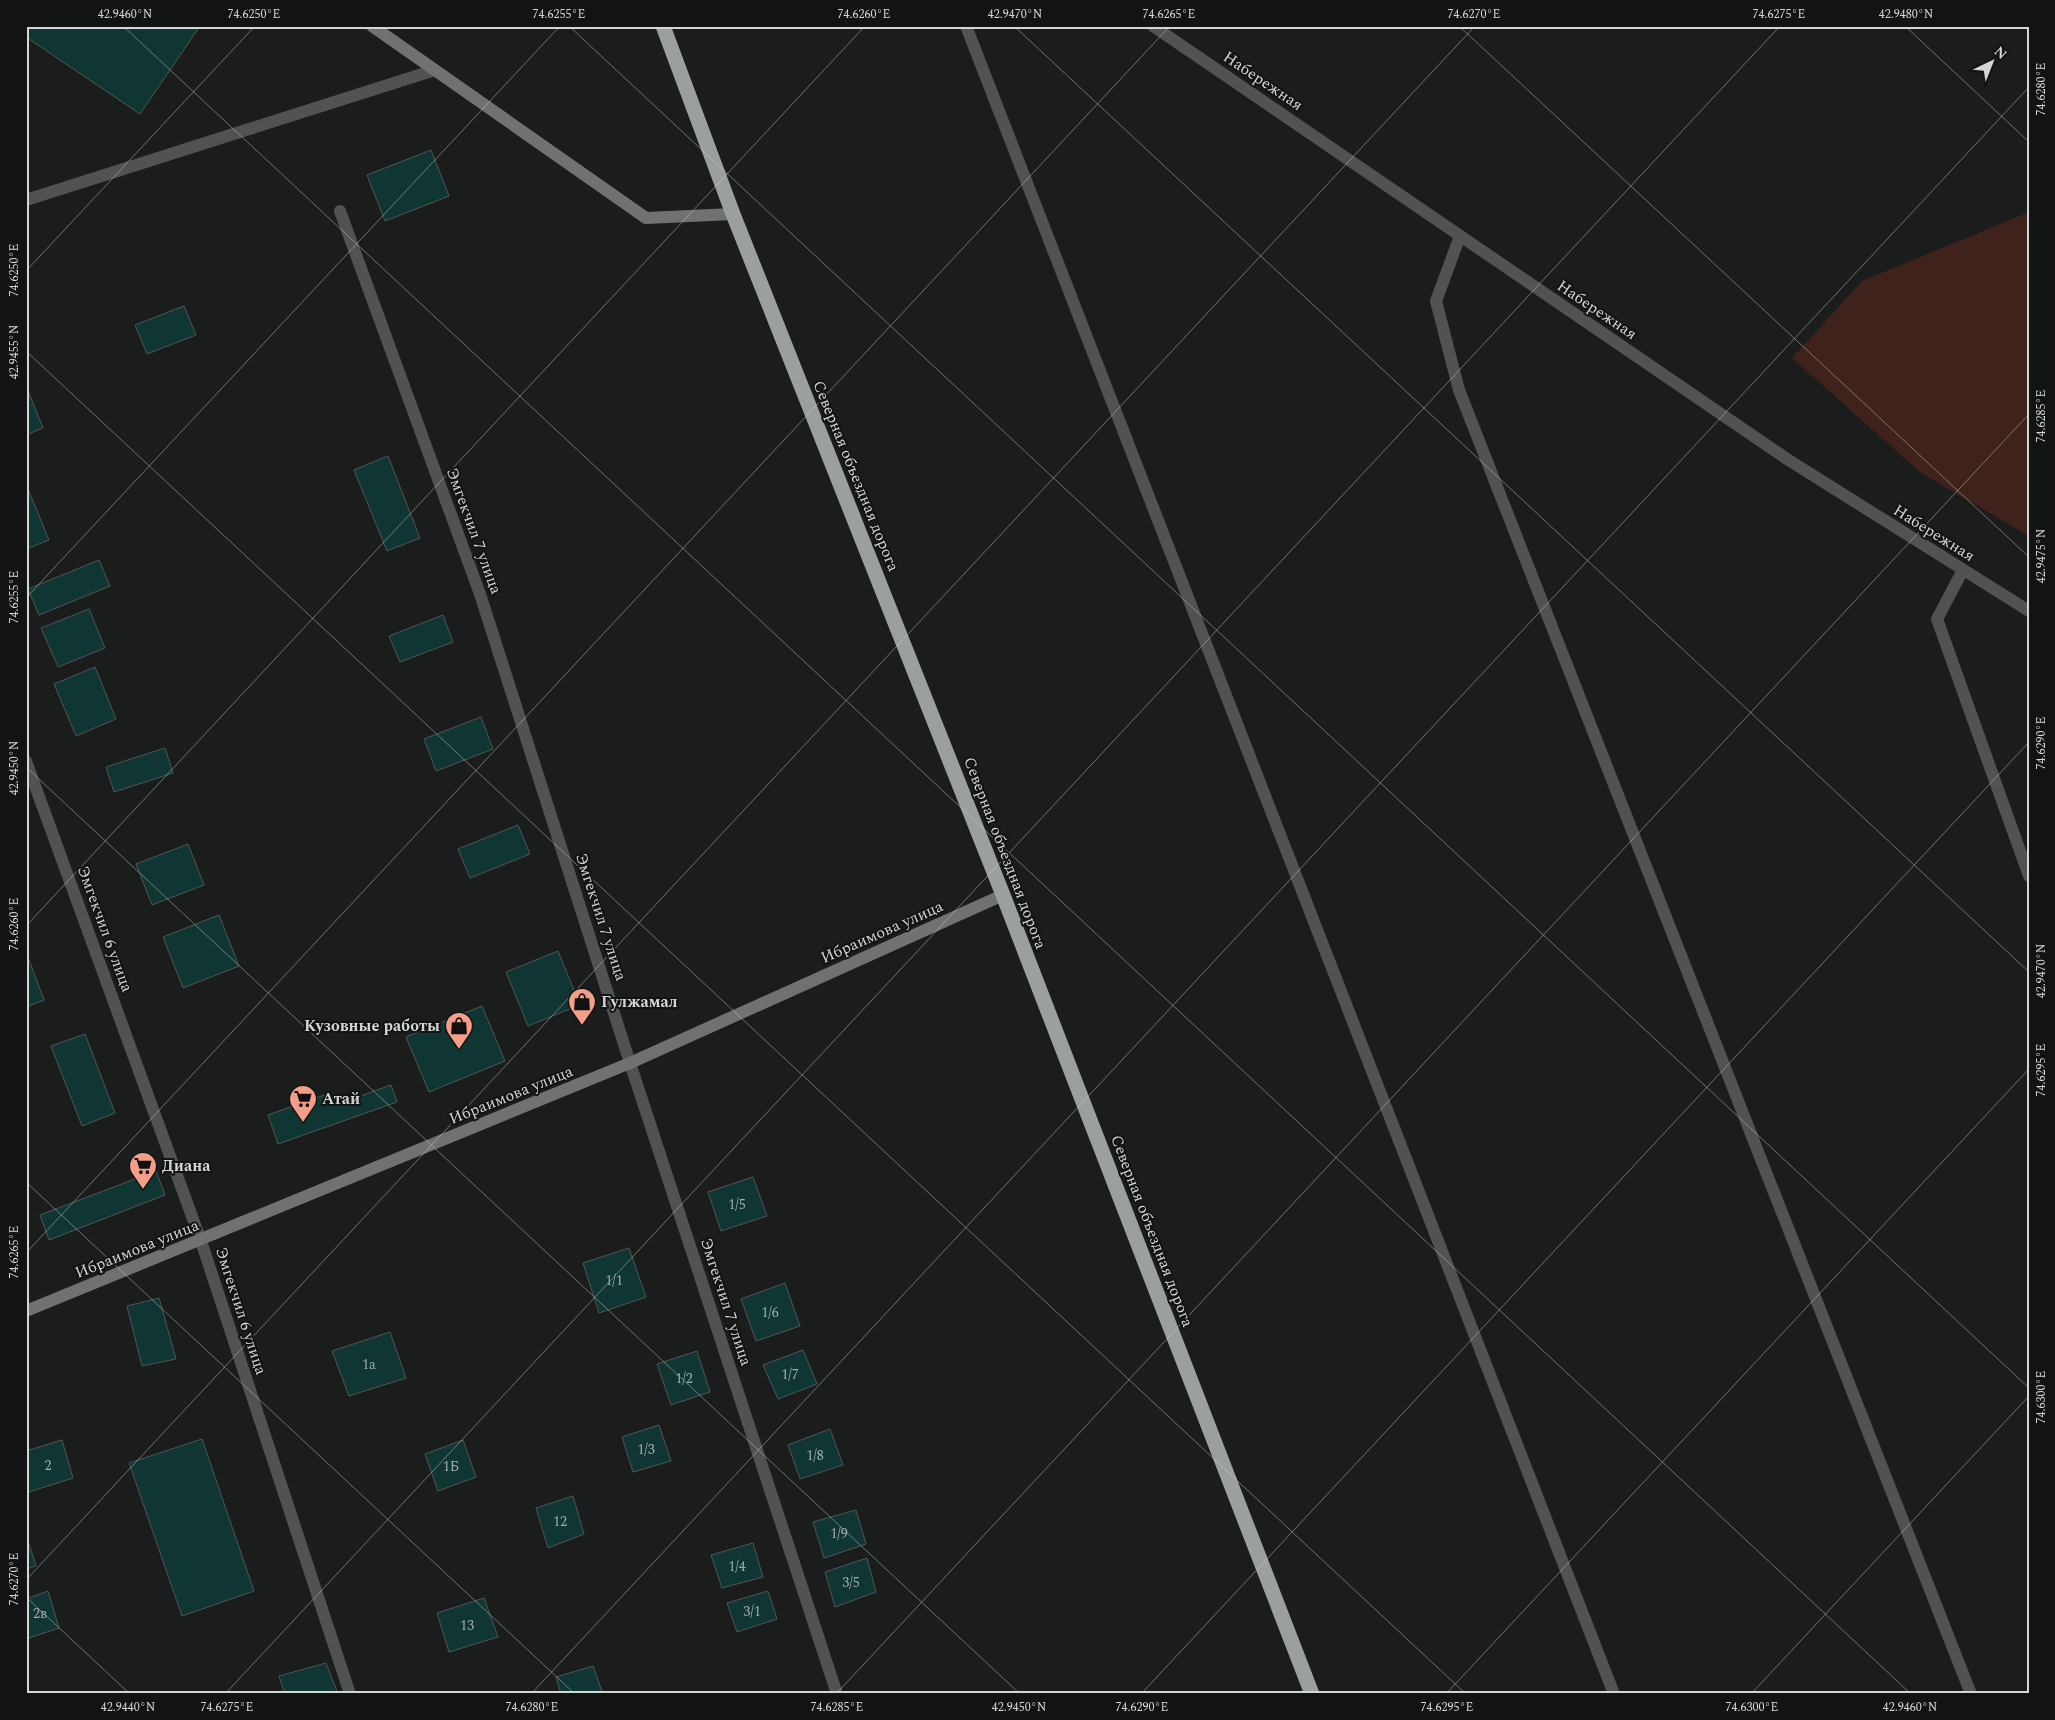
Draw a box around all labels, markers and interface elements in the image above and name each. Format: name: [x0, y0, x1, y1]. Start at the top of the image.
text: 42.9460°N: [98, 5, 152, 24]
text: 74.6250°E: [228, 5, 280, 24]
text: 74.6255°E: [533, 5, 585, 24]
text: 74.6260°E: [838, 5, 890, 24]
text: 42.9470°N: [988, 5, 1042, 24]
text: 74.6265°E: [1143, 5, 1195, 24]
text: 74.6270°E: [1448, 5, 1500, 24]
text: 74.6275°E: [1753, 5, 1805, 24]
text: 42.9480°N: [1879, 5, 1933, 24]
north arrow: [1968, 38, 2018, 88]
text: N: [1989, 41, 2012, 64]
street label: Набережная: [1218, 45, 1308, 117]
text: 74.6280°E: [2032, 63, 2051, 115]
text: 74.6250°E: [5, 244, 24, 296]
street label: Набережная: [1552, 274, 1642, 346]
text: 42.9455°N: [5, 325, 24, 379]
street label: Северная объездная дорога: [807, 377, 905, 575]
text: 74.6285°E: [2032, 390, 2051, 442]
street label: Эмгекчил 7 улица: [440, 464, 508, 598]
street label: Набережная: [1889, 498, 1979, 568]
text: 42.9475°N: [2032, 529, 2051, 583]
text: 74.6255°E: [5, 571, 24, 623]
text: 74.6290°E: [2032, 717, 2051, 769]
text: 42.9450°N: [5, 741, 24, 795]
street label: Северная объездная дорога: [957, 753, 1053, 953]
street label: Эмгекчил 7 улица: [569, 850, 633, 984]
street label: Эмгекчил 6 улица: [71, 862, 139, 996]
street label: Ибраимова улица: [817, 894, 947, 970]
text: 74.6260°E: [5, 898, 24, 950]
text: 42.9470°N: [2032, 944, 2051, 998]
shop icon: Гулжамал: [567, 987, 597, 1026]
place label: Гулжамал: [601, 990, 678, 1014]
shop icon: Кузовные работы: [444, 1011, 474, 1050]
place label: Кузовные работы: [304, 1014, 440, 1038]
text: 74.6295°E: [2032, 1044, 2051, 1096]
street label: Ибраимова улица: [445, 1059, 577, 1131]
supermarket icon: Атай: [288, 1084, 318, 1123]
place label: Атай: [322, 1087, 360, 1111]
street label: Северная объездная дорога: [1104, 1131, 1200, 1331]
supermarket icon: Диана: [128, 1151, 158, 1190]
place label: Диана: [162, 1154, 211, 1178]
house number: 1/5: [728, 1194, 746, 1215]
street label: Ибраимова улица: [71, 1213, 203, 1285]
text: 74.6265°E: [5, 1226, 24, 1278]
street label: Эмгекчил 7 улица: [694, 1235, 758, 1369]
street label: Эмгекчил 6 улица: [209, 1244, 273, 1378]
house number: 1/1: [605, 1270, 623, 1291]
house number: 1/6: [761, 1302, 779, 1323]
house number: 1а: [362, 1354, 376, 1375]
house number: 1/7: [781, 1364, 799, 1385]
house number: 1/2: [675, 1368, 693, 1389]
text: 74.6300°E: [2032, 1371, 2051, 1423]
house number: 1/3: [637, 1439, 655, 1460]
house number: 1/8: [806, 1445, 824, 1466]
house number: 2: [45, 1455, 52, 1476]
house number: 1Б: [443, 1456, 459, 1477]
house number: 12: [553, 1511, 567, 1532]
house number: 1/9: [830, 1523, 848, 1544]
text: 74.6270°E: [5, 1553, 24, 1605]
house number: 1/4: [728, 1556, 746, 1577]
house number: 3/5: [842, 1572, 860, 1593]
house number: 3/1: [743, 1601, 761, 1622]
house number: 2в: [33, 1603, 47, 1624]
house number: 13: [460, 1615, 474, 1636]
text: 42.9440°N: [101, 1698, 155, 1717]
text: 74.6275°E: [201, 1698, 253, 1717]
text: 74.6280°E: [506, 1698, 558, 1717]
text: 74.6285°E: [811, 1698, 863, 1717]
text: 42.9450°N: [992, 1698, 1046, 1717]
text: 74.6290°E: [1116, 1698, 1168, 1717]
text: 74.6295°E: [1421, 1698, 1473, 1717]
text: 74.6300°E: [1726, 1698, 1778, 1717]
text: 42.9460°N: [1883, 1698, 1937, 1717]

